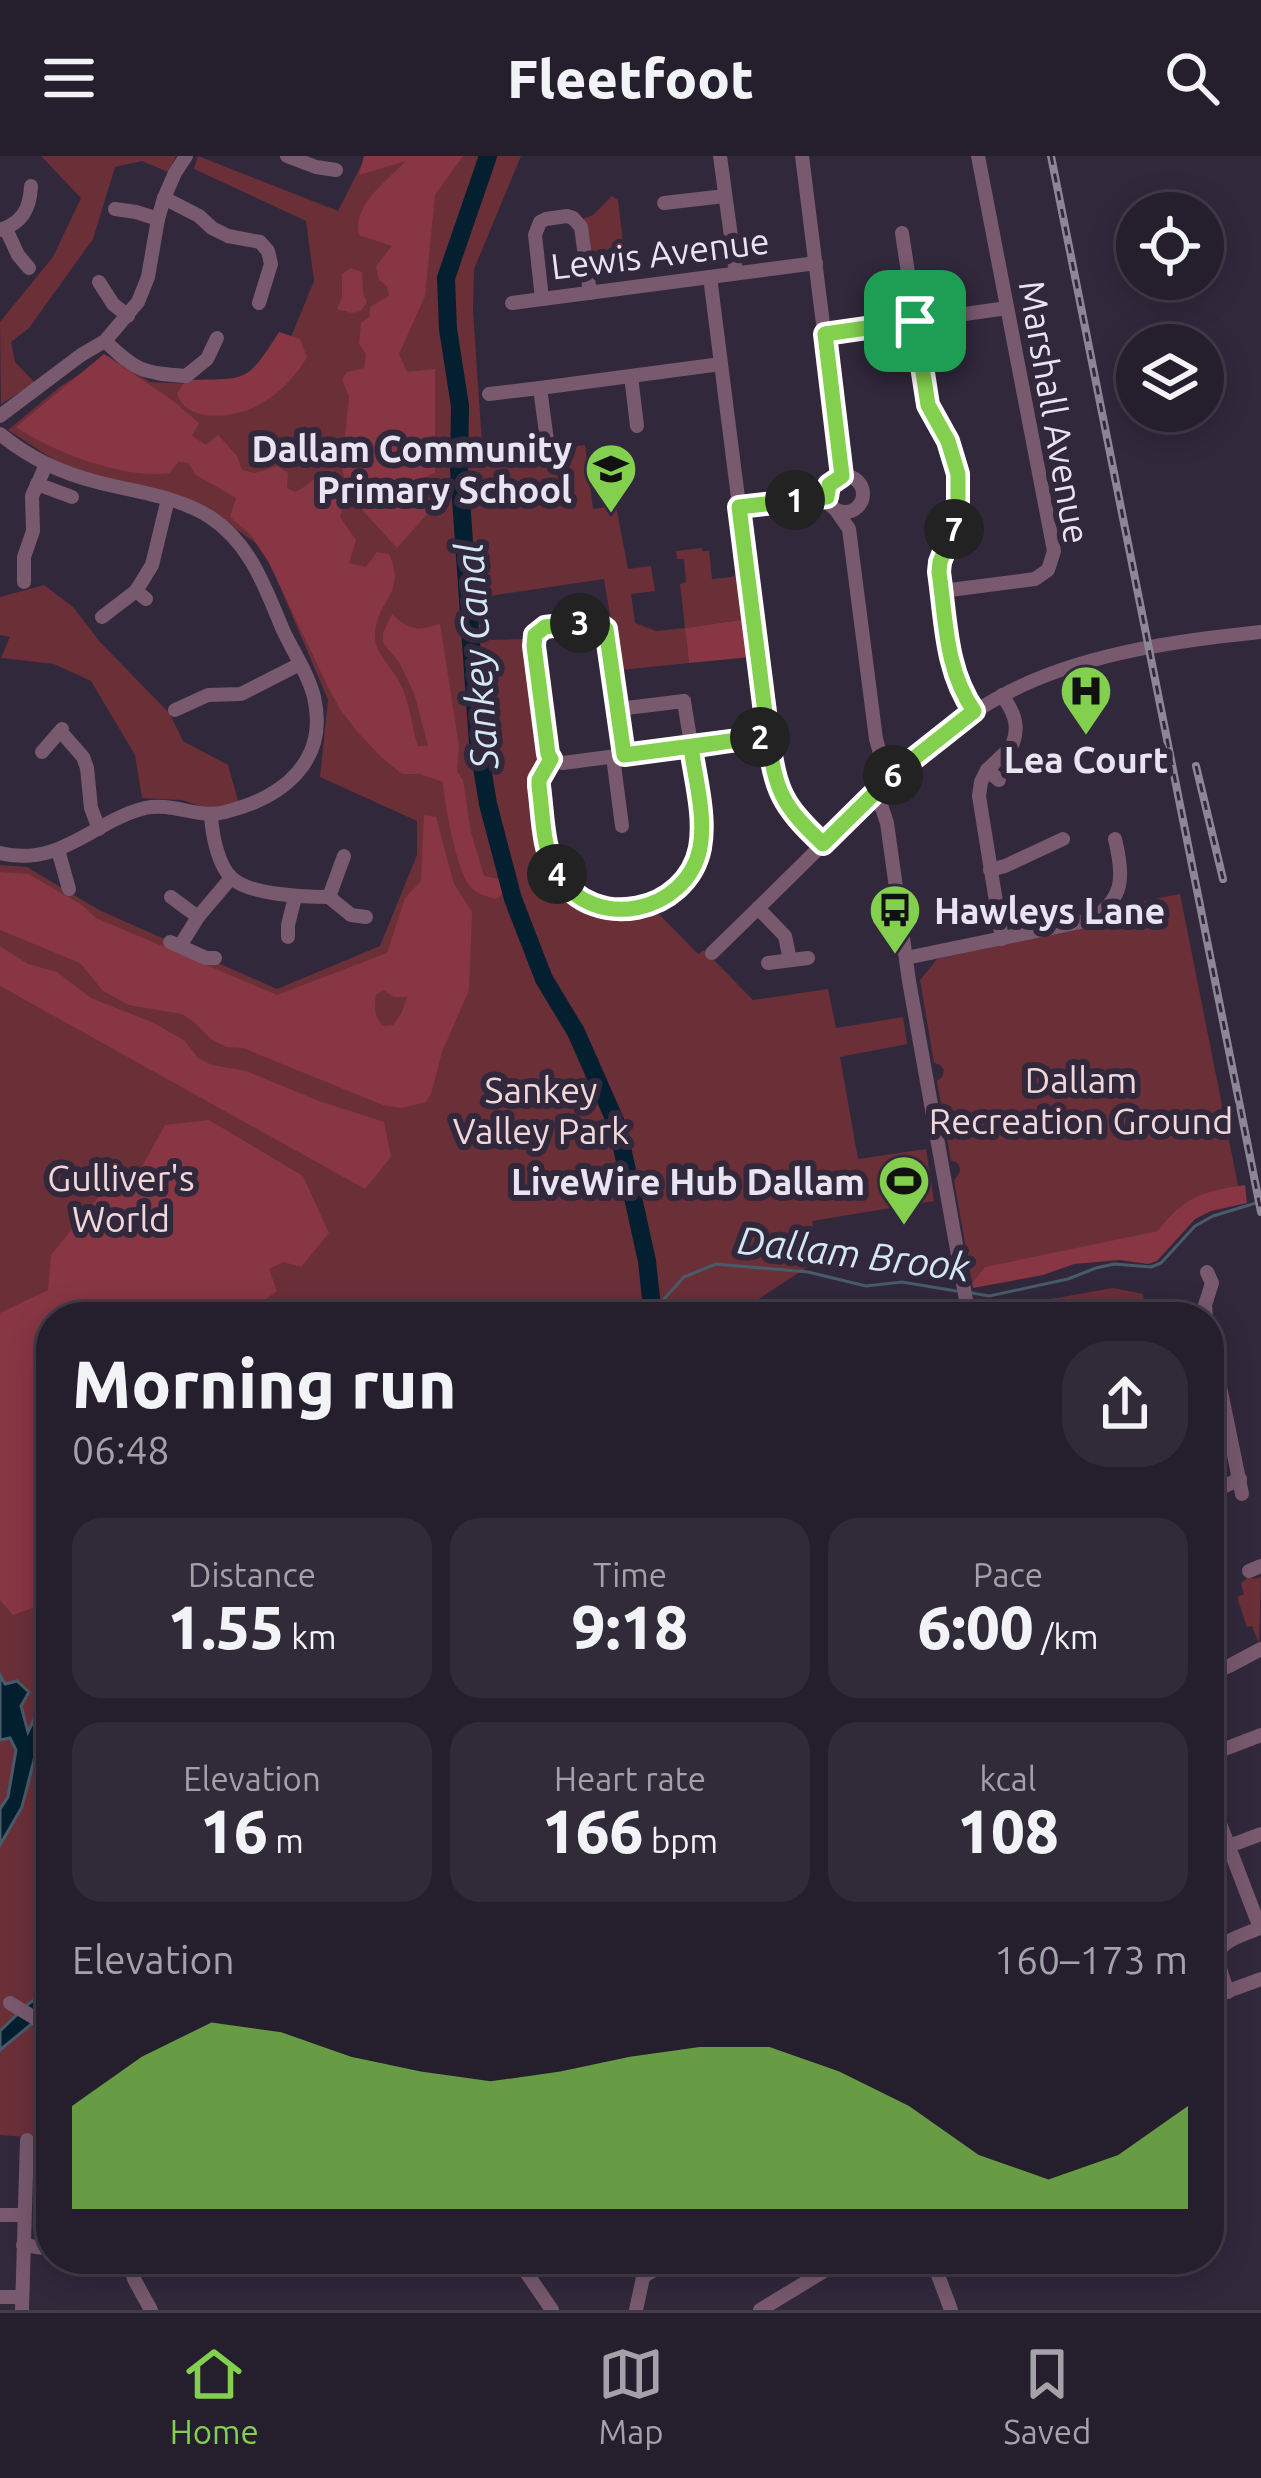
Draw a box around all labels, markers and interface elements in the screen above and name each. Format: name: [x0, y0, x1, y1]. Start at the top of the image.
icon: menu: [36, 45, 102, 111]
icon: search: [1159, 45, 1225, 111]
text: Fleetfoot: [507, 48, 754, 108]
map controls: [1116, 192, 1224, 432]
button: locate: [1116, 192, 1224, 300]
street label: Lewis Avenue: [548, 219, 772, 287]
pin: [864, 270, 966, 372]
street label: Marshall Avenue: [1012, 277, 1098, 547]
icon: arrive: [882, 288, 948, 354]
button: layers: [1116, 324, 1224, 432]
place label: Dallam Community Primary School: [251, 428, 572, 510]
school or university icon: Dallam Community Primary School: [583, 441, 639, 515]
pin: 1: [765, 470, 825, 530]
text: 1: [786, 481, 804, 518]
pin: 7: [924, 499, 984, 559]
text: 7: [945, 510, 963, 547]
water label: Sankey Canal: [447, 541, 505, 772]
pin: 3: [550, 593, 610, 653]
text: 3: [571, 604, 589, 641]
hospital icon: Lea Court: [1058, 663, 1114, 737]
pin: 2: [730, 707, 790, 767]
text: 2: [751, 718, 769, 755]
place label: Lea Court: [1004, 739, 1168, 780]
pin: 6: [863, 745, 923, 805]
text: 6: [884, 756, 902, 793]
pin: 4: [527, 844, 587, 904]
text: 4: [548, 855, 566, 892]
bus stop icon: Hawleys Lane: [867, 882, 923, 956]
place label: Hawleys Lane: [934, 890, 1165, 931]
park label: Dallam Recreation Ground: [929, 1059, 1233, 1141]
park label: Sankey Valley Park: [453, 1069, 629, 1151]
sports icon: LiveWire Hub Dallam: [876, 1153, 932, 1227]
park label: Gulliver's World: [47, 1157, 195, 1239]
place label: LiveWire Hub Dallam: [511, 1161, 865, 1202]
water label: Dallam Brook: [735, 1217, 973, 1289]
button: share: [1062, 1341, 1188, 1467]
text: Morning run: [72, 1346, 457, 1420]
text: 06:48: [72, 1428, 170, 1471]
text: Distance: [188, 1556, 316, 1593]
text: Time: [593, 1556, 667, 1593]
text: Pace: [973, 1556, 1043, 1593]
text: 1.55: [168, 1593, 284, 1660]
text: 9:18: [572, 1593, 688, 1660]
text: 6:00: [917, 1593, 1034, 1660]
text: km: [284, 1618, 336, 1655]
text: /km: [1034, 1618, 1099, 1655]
text: Elevation: [183, 1760, 321, 1797]
text: Heart rate: [554, 1760, 706, 1797]
text: kcal: [980, 1760, 1036, 1797]
text: 16: [200, 1797, 268, 1864]
text: 166: [542, 1797, 643, 1864]
text: 108: [957, 1797, 1059, 1864]
text: m: [268, 1822, 304, 1859]
text: bpm: [643, 1822, 718, 1859]
text: Elevation: [72, 1938, 235, 1981]
text: 160–173 m: [994, 1938, 1188, 1981]
tab: Home: [170, 2341, 259, 2450]
tab: Map: [598, 2341, 664, 2450]
tab: Saved: [1003, 2341, 1091, 2450]

